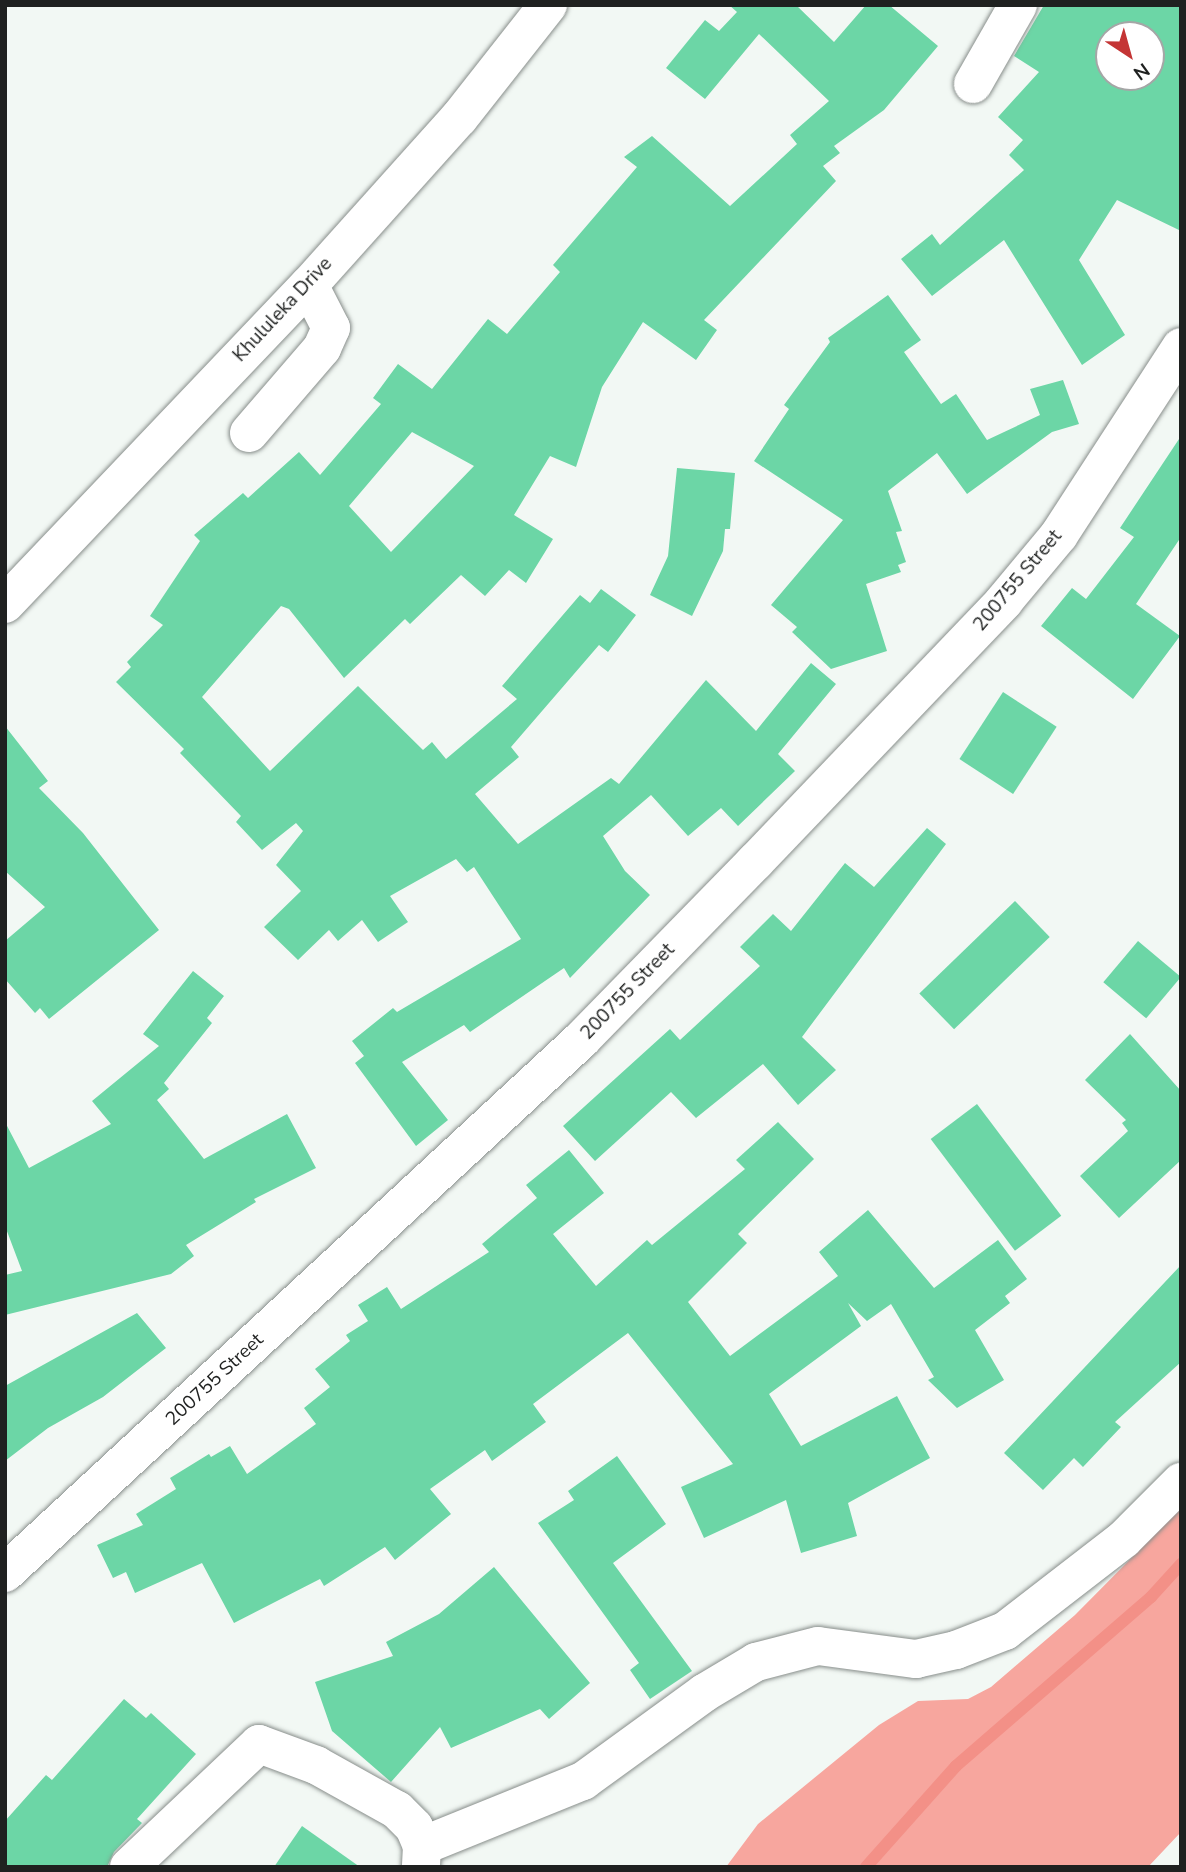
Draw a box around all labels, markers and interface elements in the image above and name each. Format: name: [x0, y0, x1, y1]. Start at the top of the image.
north arrow: [1095, 21, 1165, 91]
text: N: [1128, 57, 1155, 86]
street label: Khululeka Drive: [229, 253, 337, 367]
street label: 200755 Street: [969, 526, 1067, 636]
street label: 200755 Street: [576, 939, 680, 1045]
street label: 200755 Street: [161, 1329, 269, 1431]

